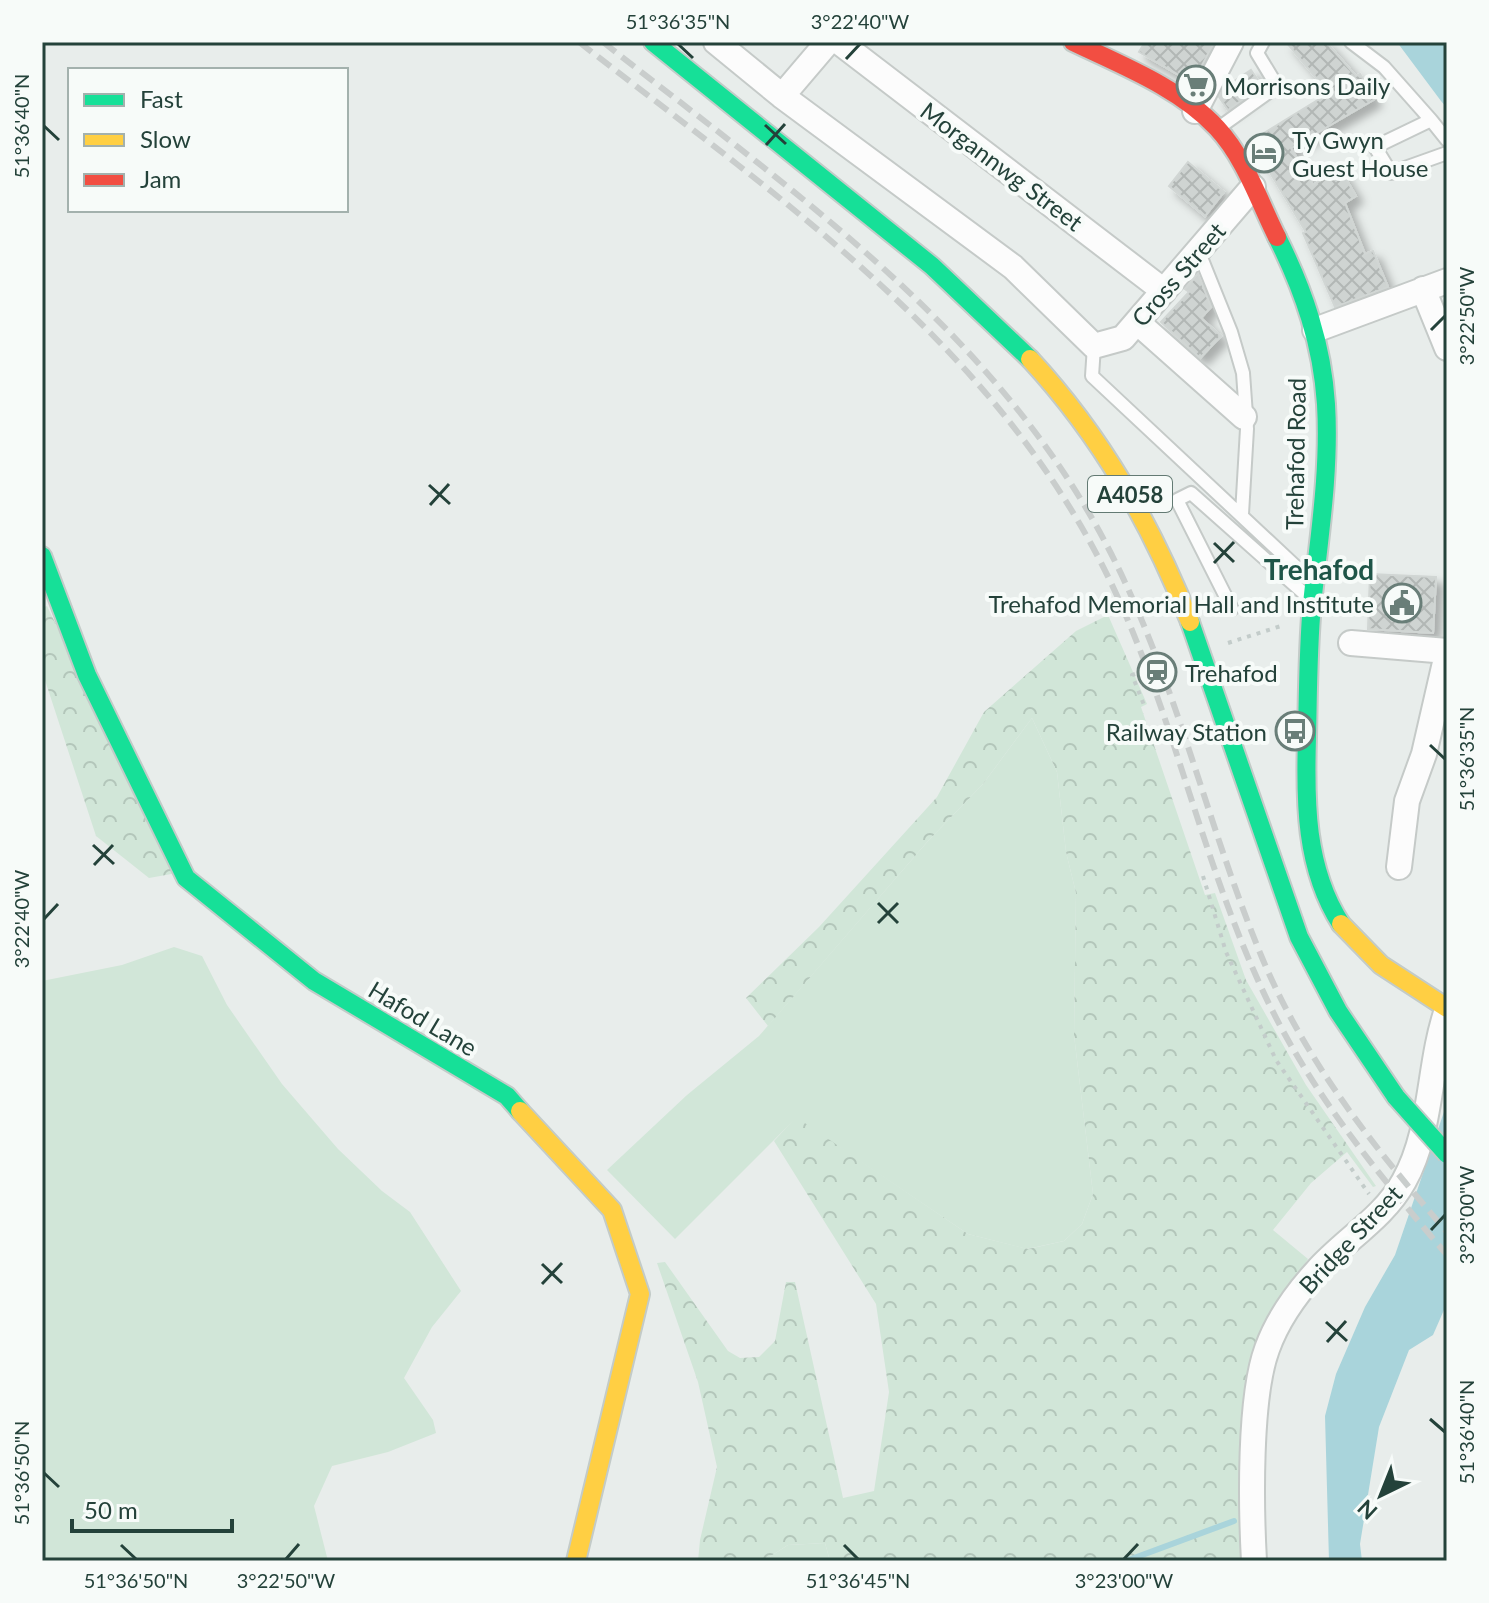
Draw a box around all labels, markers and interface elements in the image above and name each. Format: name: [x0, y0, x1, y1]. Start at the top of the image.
text: 51°36'35"N: [626, 9, 730, 33]
text: 3°22'40"W: [811, 9, 910, 33]
supermarket icon: Morrisons Daily: [1175, 64, 1217, 106]
legend: [68, 68, 348, 212]
place label: Morrisons Daily: [1224, 71, 1391, 100]
text: 51°36'40"N: [9, 74, 33, 178]
text: Fast: [140, 84, 183, 113]
street label: Morgannwg Street: [915, 96, 1089, 237]
text: Slow: [140, 124, 191, 153]
place label: Ty Gwyn Guest House: [1292, 125, 1429, 182]
hotel icon: Ty Gwyn Guest House: [1243, 132, 1285, 174]
text: Jam: [140, 164, 181, 193]
street label: Cross Street: [1125, 216, 1231, 332]
text: 3°22'50"W: [1454, 266, 1478, 365]
street label: Trehafod Road: [1279, 378, 1311, 530]
road number: A4058: [1088, 476, 1172, 512]
district label: Trehafod: [1264, 552, 1374, 586]
public building icon: Trehafod Memorial Hall and Institute: [1381, 582, 1423, 624]
place label: Trehafod Memorial Hall and Institute: [988, 589, 1374, 618]
station icon: Trehafod: [1136, 651, 1178, 693]
place label: Trehafod: [1185, 658, 1278, 687]
text: 51°36'35"N: [1454, 707, 1478, 811]
bus stop icon: Railway Station: [1274, 710, 1316, 752]
place label: Railway Station: [1106, 717, 1267, 746]
text: 3°22'40"W: [9, 869, 33, 968]
street label: Hafod Lane: [364, 974, 482, 1062]
text: 3°23'00"W: [1454, 1165, 1478, 1264]
street label: Bridge Street: [1293, 1179, 1408, 1299]
text: 51°36'40"N: [1454, 1380, 1478, 1484]
text: 51°36'50"N: [9, 1421, 33, 1525]
north arrow: [1341, 1455, 1421, 1535]
scale bar: [72, 1483, 232, 1533]
text: N: [1352, 1494, 1382, 1526]
text: 50 m: [84, 1495, 138, 1524]
text: 51°36'50"N: [84, 1568, 188, 1592]
text: 3°22'50"W: [237, 1568, 336, 1592]
text: 51°36'45"N: [806, 1568, 910, 1592]
text: 3°23'00"W: [1075, 1568, 1174, 1592]

